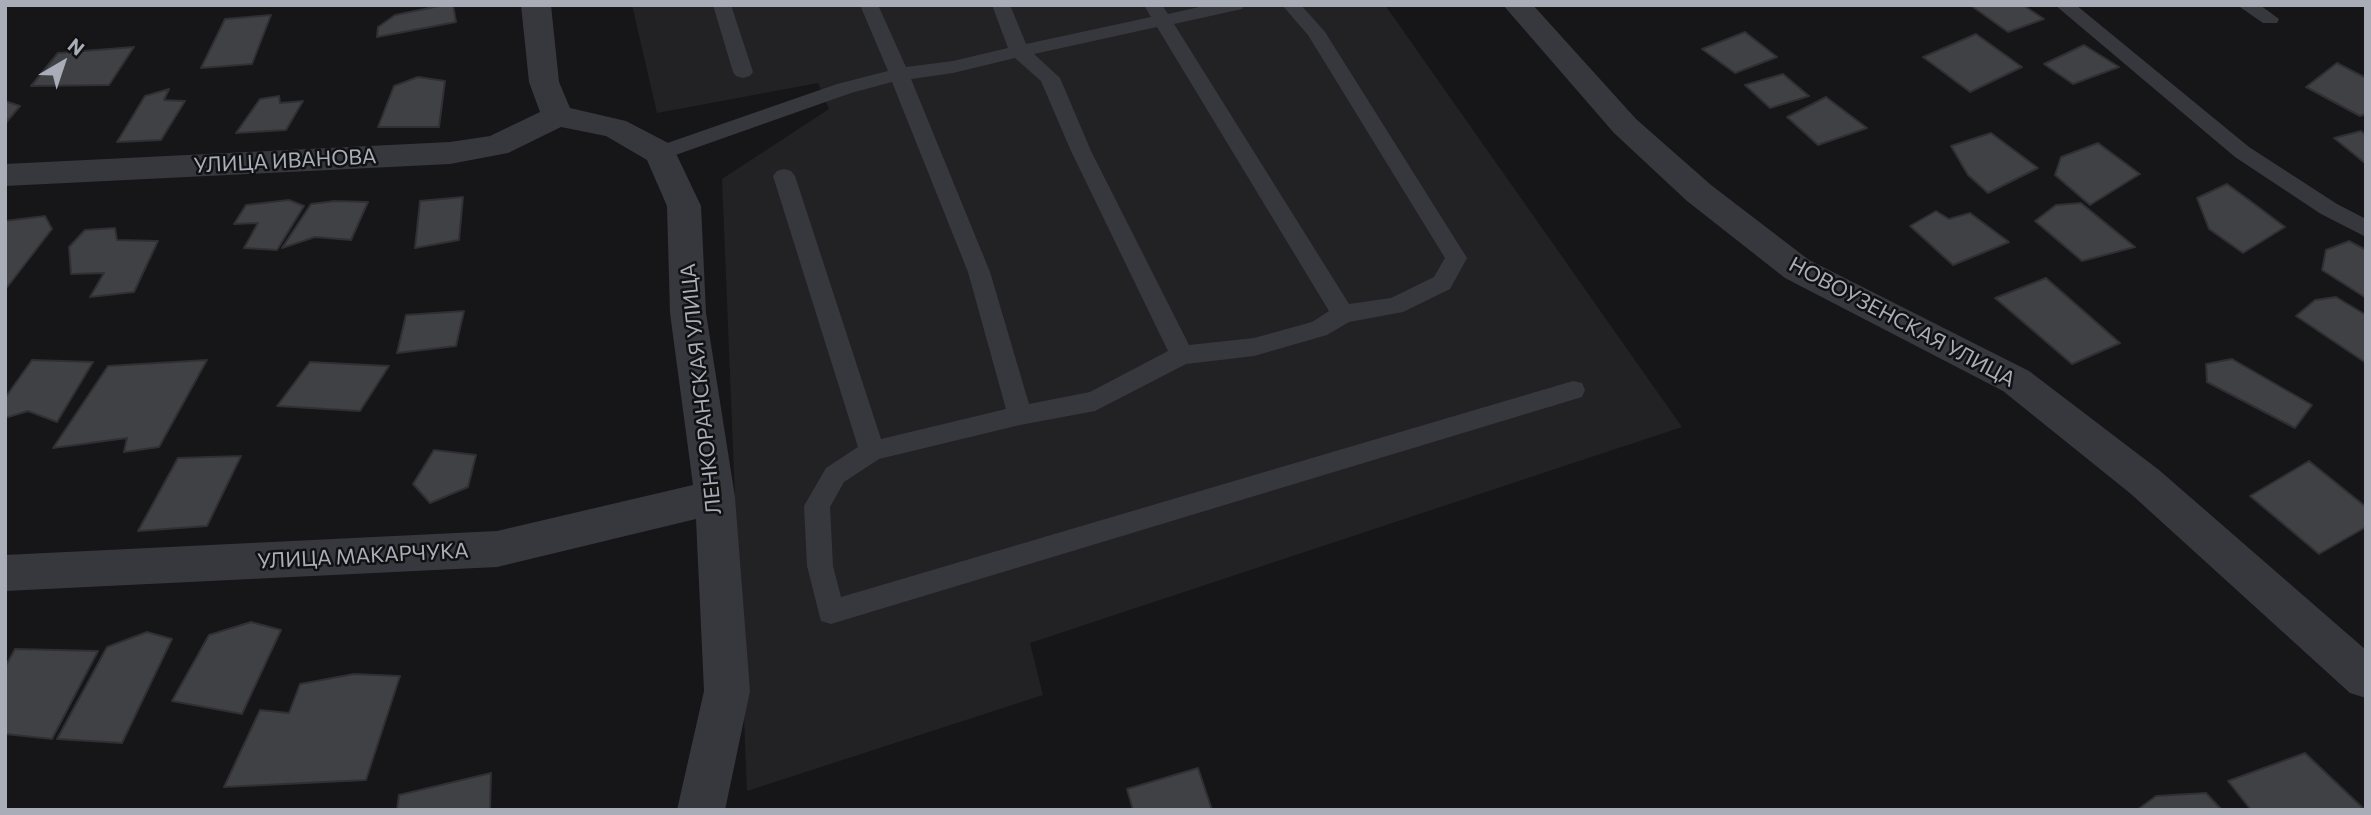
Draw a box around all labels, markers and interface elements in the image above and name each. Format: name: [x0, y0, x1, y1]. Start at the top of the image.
north arrow: [28, 28, 98, 98]
text: N: [64, 33, 89, 60]
street label: УЛИЦА ИВАНОВА: [193, 144, 377, 178]
street label: НОВОУЗЕНСКАЯ УЛИЦА: [1785, 252, 2019, 392]
street label: ЛЕНКОРАНСКАЯ УЛИЦА: [675, 262, 727, 516]
street label: УЛИЦА МАКАРЧУКА: [257, 538, 469, 574]

